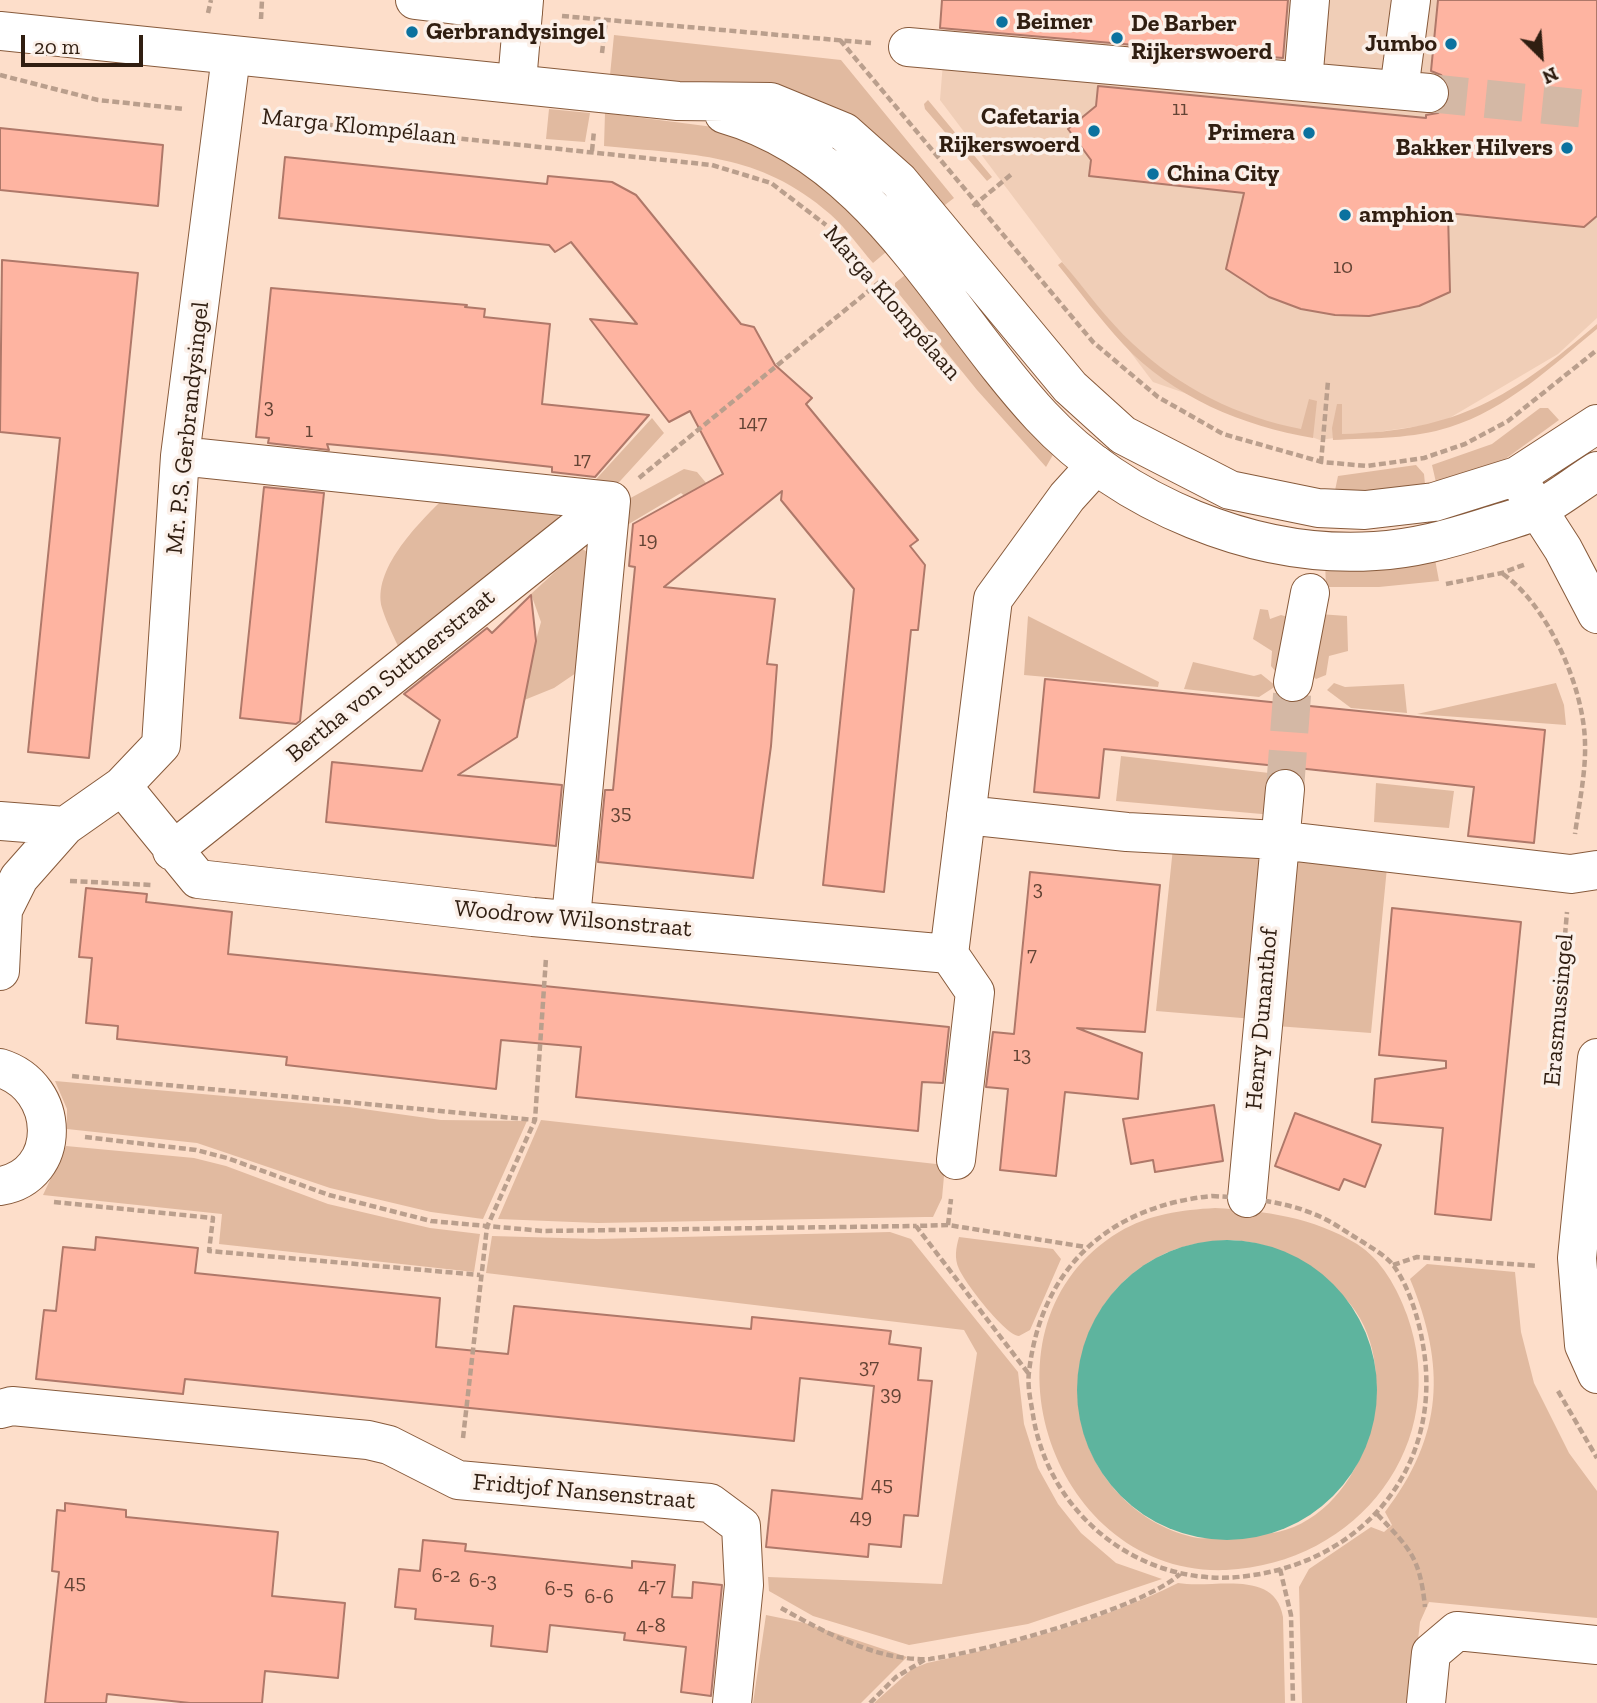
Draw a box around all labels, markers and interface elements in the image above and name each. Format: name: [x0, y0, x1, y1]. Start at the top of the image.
place label: Beimer: [1016, 8, 1093, 36]
place label: De Barber Rijkerswoerd: [1131, 10, 1272, 66]
marker: Beimer: [994, 14, 1010, 30]
place label: Gerbrandysingel: [426, 18, 605, 46]
scale bar: [24, 21, 147, 65]
north arrow: [1506, 21, 1576, 91]
marker: Gerbrandysingel: [404, 24, 420, 40]
marker: De Barber Rijkerswoerd: [1109, 30, 1125, 46]
place label: Jumbo: [1365, 30, 1437, 58]
text: 20 m: [34, 34, 80, 59]
marker: Jumbo: [1443, 36, 1459, 52]
text: N: [1539, 62, 1562, 89]
house number: 11: [1172, 96, 1188, 122]
street label: Marga Klompélaan: [260, 102, 458, 152]
place label: Cafetaria Rijkerswoerd: [939, 103, 1080, 159]
place label: Primera: [1208, 119, 1295, 147]
marker: Cafetaria Rijkerswoerd: [1086, 123, 1102, 139]
marker: Primera: [1301, 125, 1317, 141]
place label: Bakker Hilvers: [1396, 134, 1553, 162]
marker: Bakker Hilvers: [1559, 140, 1575, 156]
place label: China City: [1167, 160, 1279, 188]
marker: China City: [1145, 166, 1161, 182]
place label: amphion: [1359, 201, 1454, 229]
marker: amphion: [1337, 207, 1353, 223]
street label: Marga Klompélaan: [817, 220, 967, 386]
house number: 10: [1333, 254, 1353, 280]
street label: Mr. P.S. Gerbrandysingel: [160, 300, 216, 556]
house number: 3: [264, 394, 274, 420]
house number: 147: [739, 410, 767, 436]
house number: 1: [305, 418, 313, 444]
house number: 17: [573, 447, 591, 473]
house number: 19: [638, 527, 658, 553]
street label: Bertha von Suttnerstraat: [281, 583, 501, 769]
house number: 35: [610, 800, 632, 826]
house number: 3: [1033, 876, 1043, 902]
street label: Woodrow Wilsonstraat: [453, 894, 693, 944]
street label: Henry Dunanthof: [1240, 927, 1284, 1111]
street label: Erasmussingel: [1538, 933, 1580, 1087]
house number: 7: [1027, 942, 1037, 968]
house number: 13: [1013, 1042, 1031, 1068]
house number: 37: [859, 1354, 879, 1380]
house number: 39: [880, 1381, 902, 1407]
street label: Fridtjof Nansenstraat: [471, 1468, 697, 1516]
house number: 45: [871, 1472, 893, 1498]
house number: 49: [850, 1504, 872, 1530]
house number: 6-2: [432, 1563, 460, 1589]
house number: 6-3: [469, 1568, 497, 1594]
house number: 45: [64, 1570, 86, 1596]
house number: 4-7: [638, 1573, 666, 1599]
house number: 6-5: [545, 1576, 573, 1602]
house number: 6-6: [584, 1584, 614, 1610]
house number: 4-8: [636, 1613, 666, 1639]

